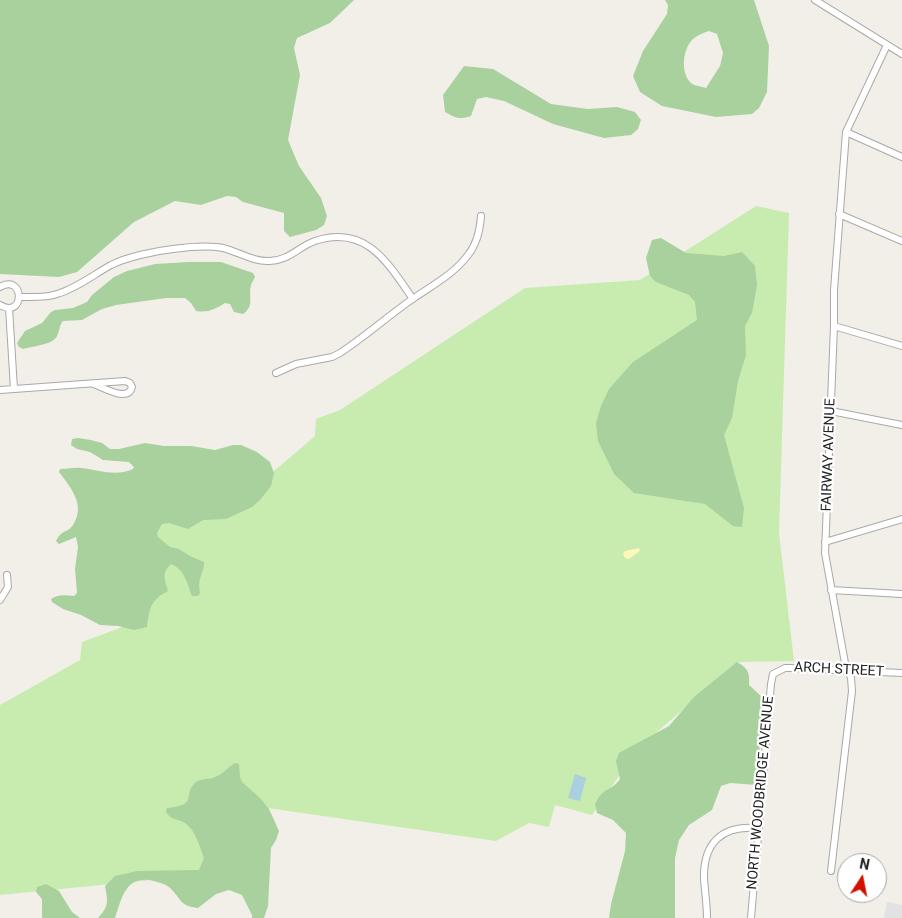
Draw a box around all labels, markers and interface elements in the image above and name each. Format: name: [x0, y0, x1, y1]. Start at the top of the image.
street label: FAIRWAY AVENUE: [819, 398, 839, 512]
street label: ARCH STREET: [794, 659, 884, 681]
street label: NORTH WOODBRIDGE AVENUE: [744, 696, 778, 890]
north arrow: [837, 853, 887, 903]
text: N: [858, 855, 871, 873]

